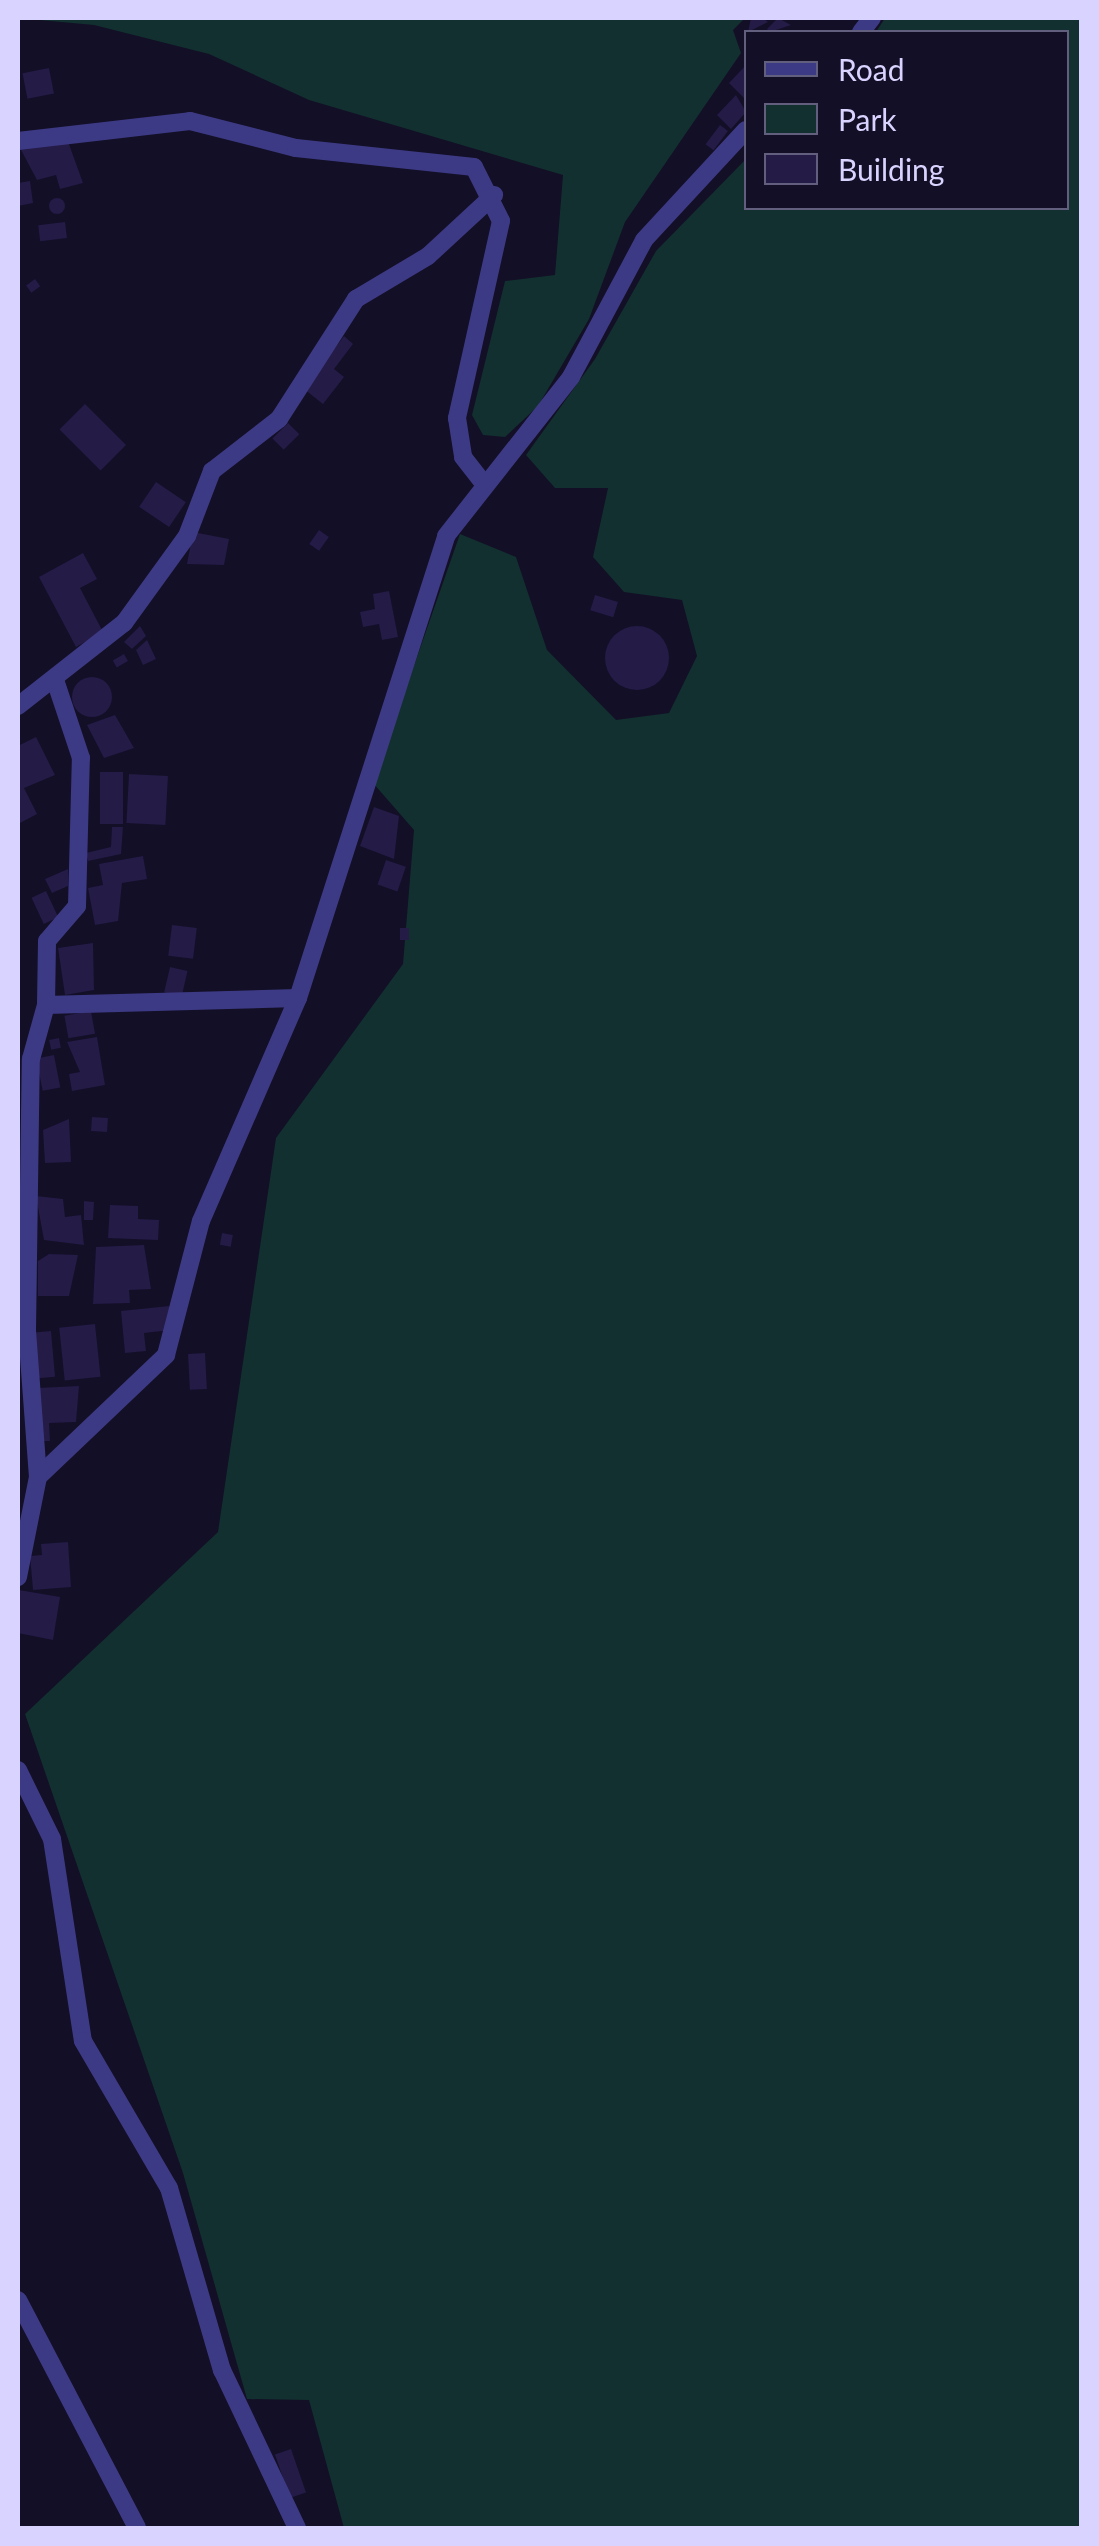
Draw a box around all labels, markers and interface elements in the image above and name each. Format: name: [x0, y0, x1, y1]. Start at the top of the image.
legend: [744, 30, 1069, 210]
text: Road: [838, 51, 905, 87]
text: Park: [838, 101, 897, 137]
text: Building: [838, 151, 944, 187]

